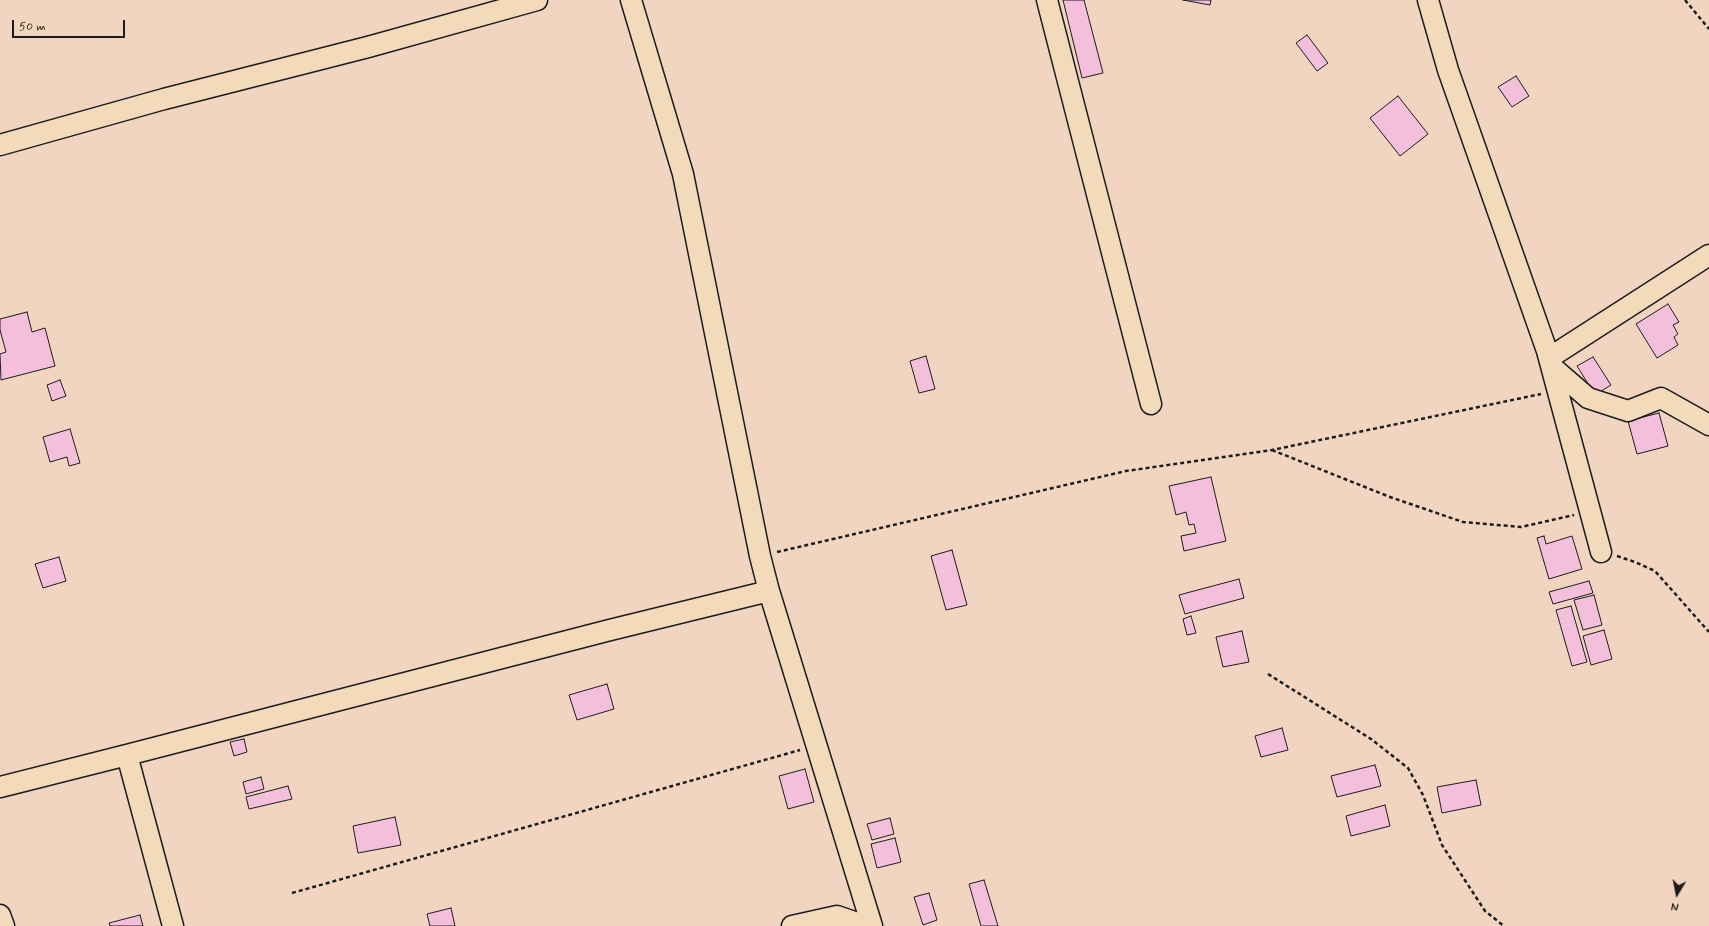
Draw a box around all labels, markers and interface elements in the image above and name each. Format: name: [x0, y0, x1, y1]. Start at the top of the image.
scale bar: [14, 12, 127, 38]
text: 50 m: [19, 19, 46, 35]
north arrow: [1657, 874, 1697, 914]
text: N: [1670, 898, 1680, 913]

